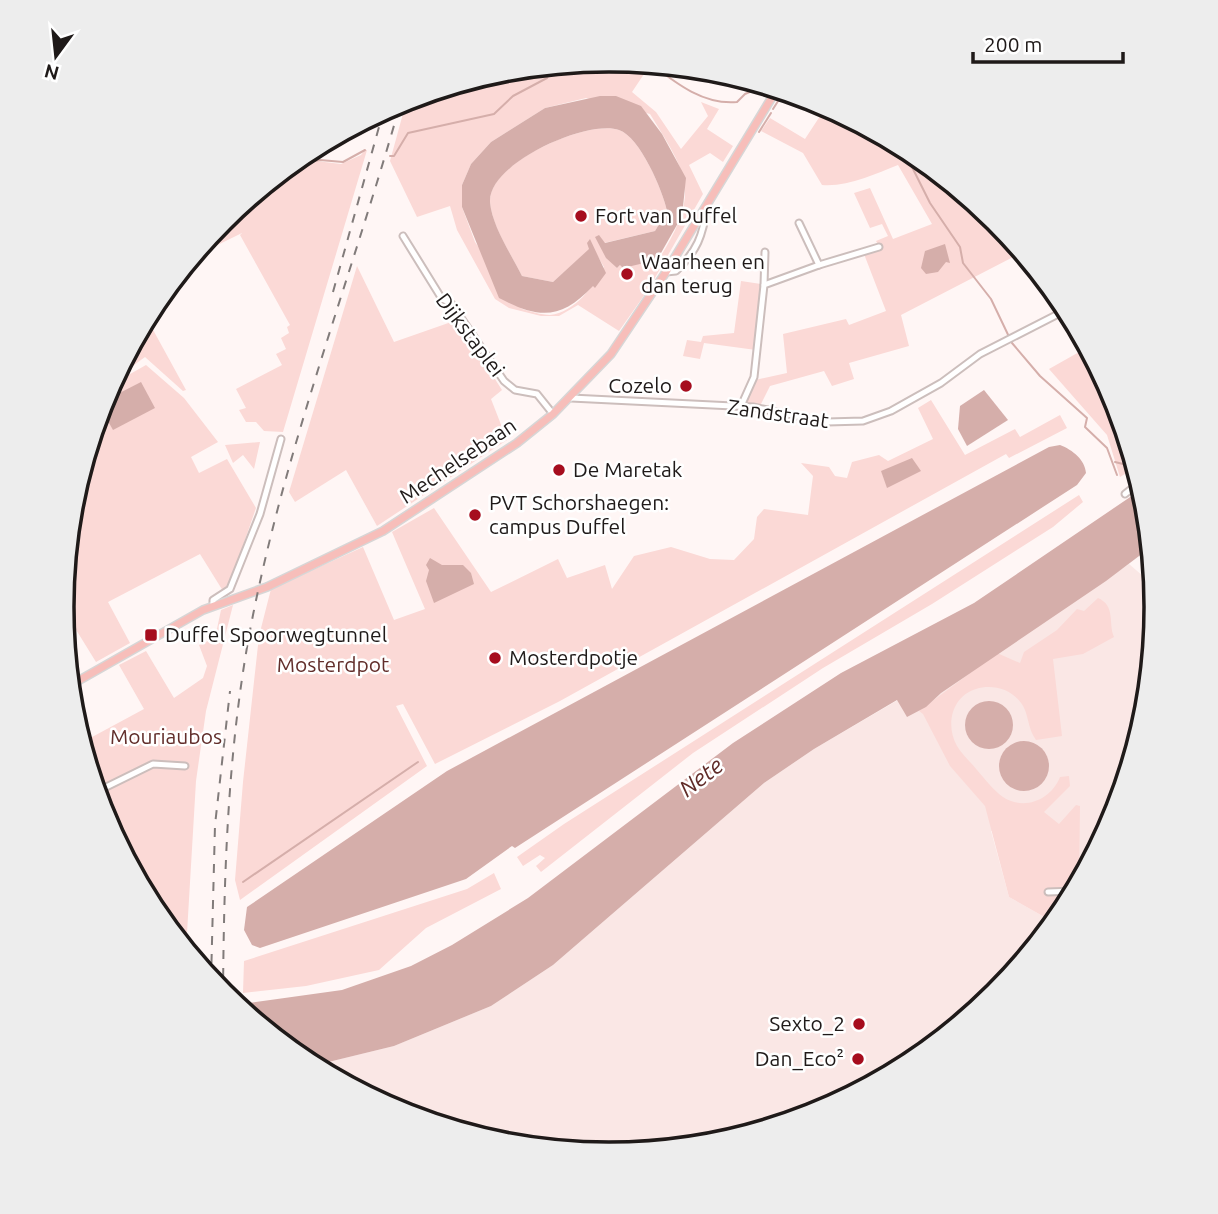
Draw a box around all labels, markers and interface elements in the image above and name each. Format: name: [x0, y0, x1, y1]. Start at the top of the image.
north arrow: [21, 21, 91, 91]
scale bar: [973, 21, 1124, 65]
text: 200 m: [984, 32, 1042, 56]
text: N: [42, 60, 61, 85]
place label: Fort van Duffel: [595, 203, 737, 227]
marker: Fort van Duffel: [573, 208, 589, 224]
place label: Waarheen en dan terug: [641, 249, 765, 297]
marker: Waarheen en dan terug: [619, 266, 635, 282]
street label: Dijkstaplei: [432, 288, 510, 381]
place label: Cozelo: [608, 373, 672, 397]
marker: Cozelo: [678, 378, 694, 394]
street label: Zandstraat: [726, 394, 830, 432]
street label: Mechelsebaan: [395, 412, 520, 508]
place label: De Maretak: [573, 457, 683, 481]
marker: De Maretak: [551, 462, 567, 478]
place label: PVT Schorshaegen: campus Duffel: [489, 490, 669, 538]
marker: PVT Schorshaegen: campus Duffel: [467, 507, 483, 523]
place label: Duffel Spoorwegtunnel: [165, 622, 387, 646]
marker: Duffel Spoorwegtunnel: [143, 627, 159, 643]
place label: Mosterdpotje: [509, 645, 638, 669]
marker: Mosterdpotje: [487, 650, 503, 666]
park label: Mosterdpot: [277, 652, 389, 676]
park label: Mouriaubos: [110, 724, 222, 748]
water label: Nete: [674, 752, 728, 801]
place label: Sexto_2: [769, 1011, 845, 1036]
marker: Sexto_2: [851, 1016, 867, 1032]
place label: Dan_Eco²: [755, 1046, 844, 1071]
marker: Dan_Eco²: [850, 1051, 866, 1067]

